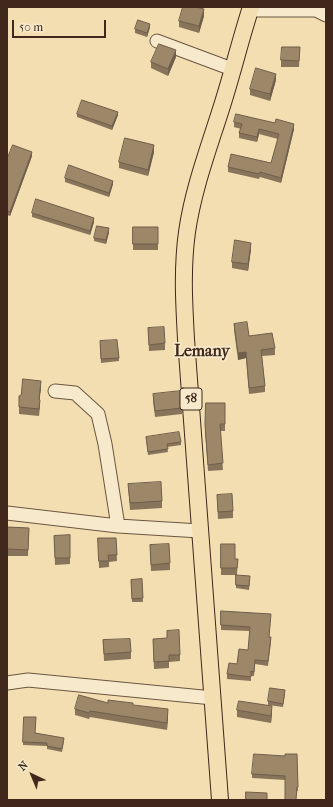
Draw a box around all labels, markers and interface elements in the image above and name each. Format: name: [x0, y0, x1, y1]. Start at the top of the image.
scale bar: [14, 12, 108, 38]
text: 50 m: [19, 20, 43, 34]
district label: Lemany: [174, 342, 230, 362]
road number: 58: [180, 388, 202, 410]
north arrow: [12, 755, 52, 795]
text: N: [16, 758, 31, 774]

